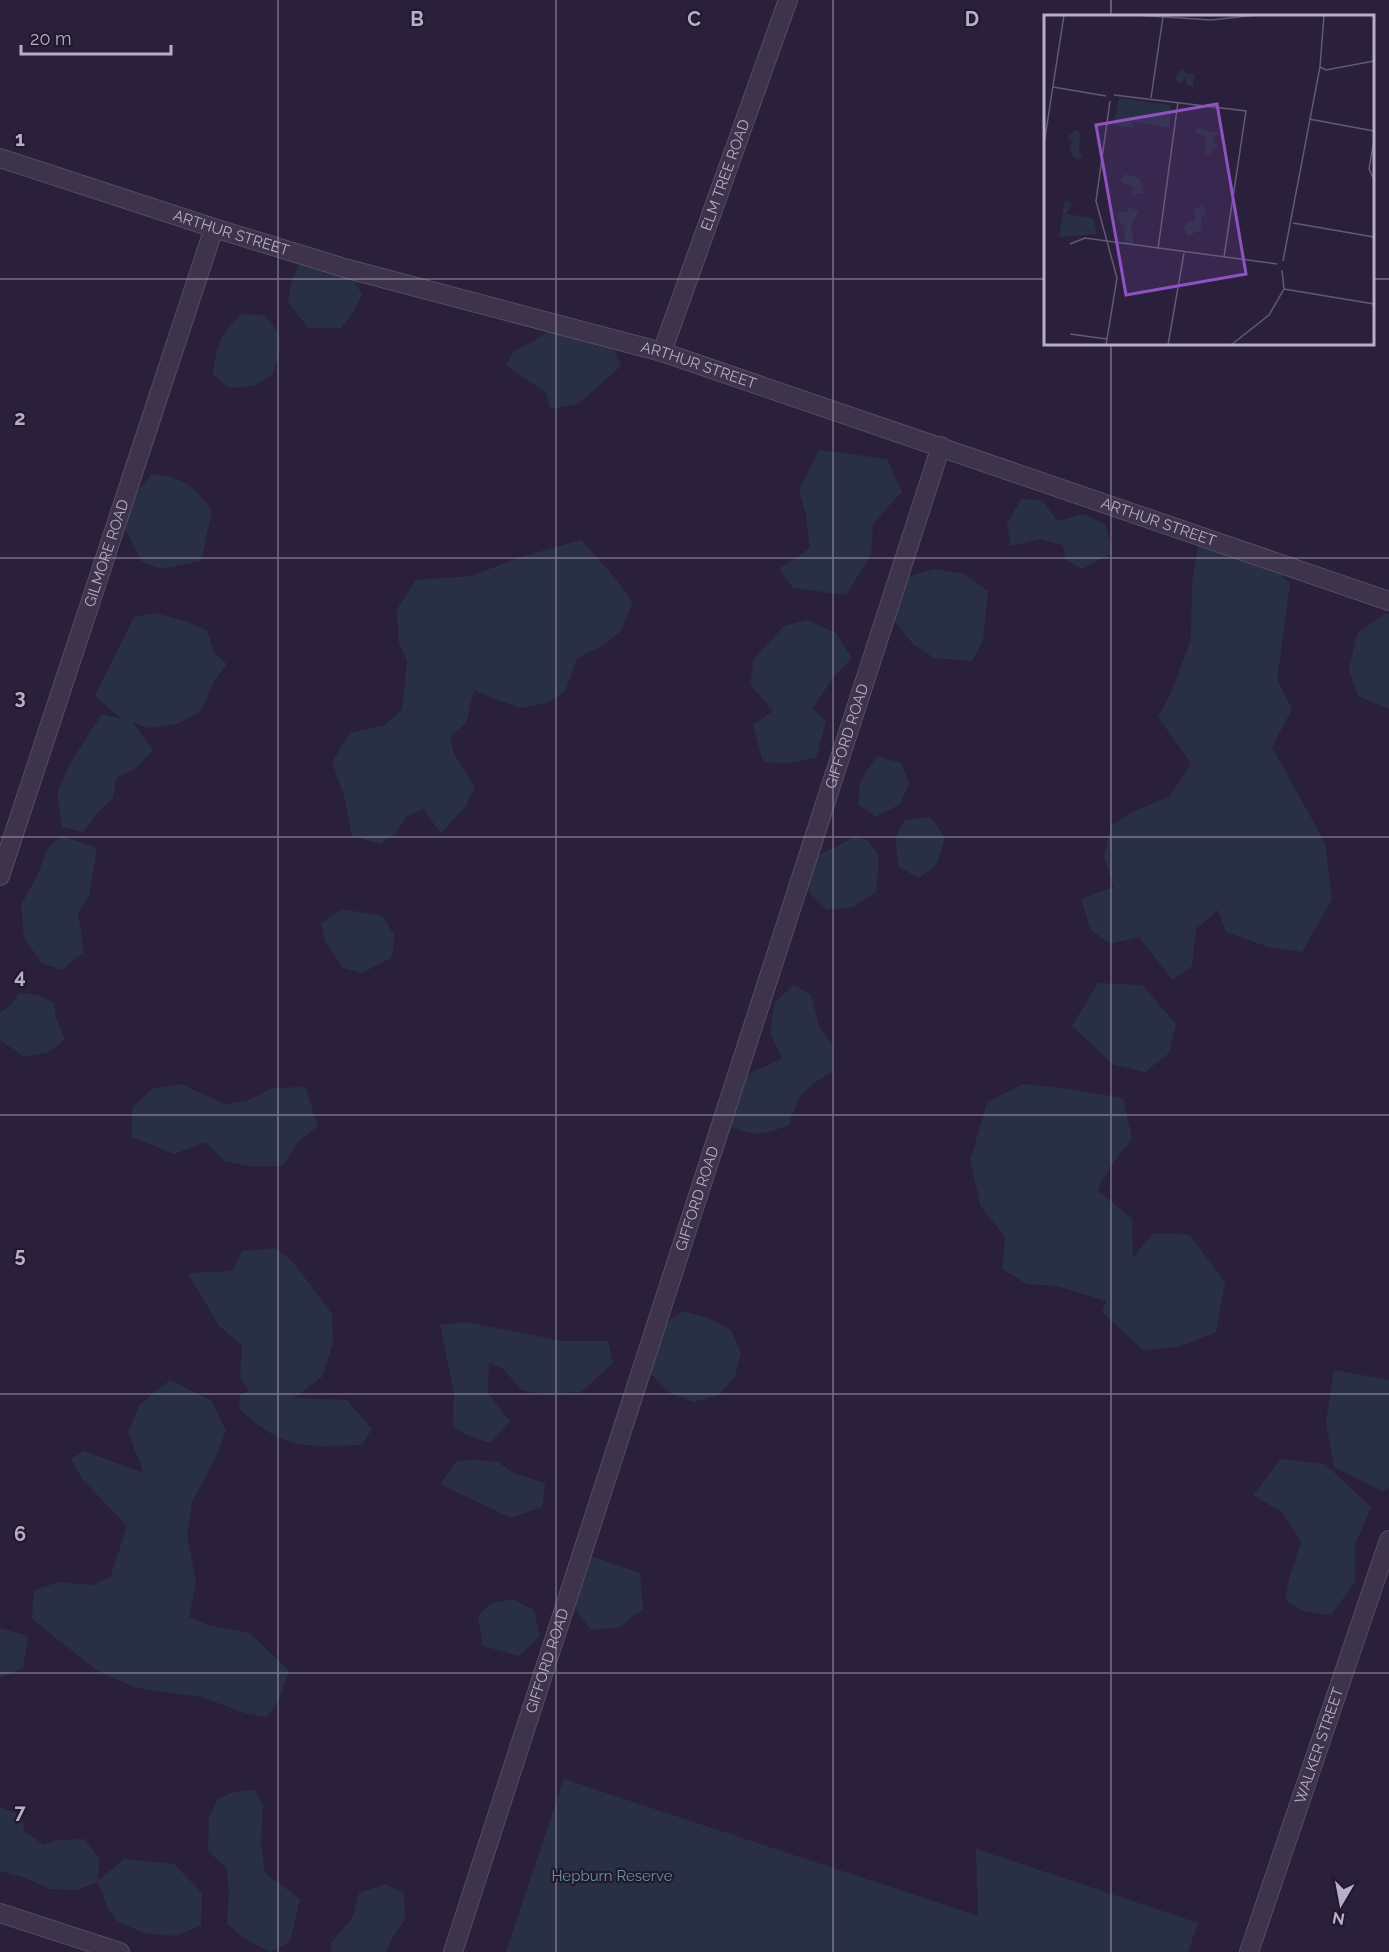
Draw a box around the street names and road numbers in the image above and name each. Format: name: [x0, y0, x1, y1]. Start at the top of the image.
street label: ELM TREE ROAD: [697, 117, 754, 233]
street label: ARTHUR STREET: [171, 206, 291, 259]
street label: ARTHUR STREET: [639, 338, 759, 393]
street label: ARTHUR STREET: [1099, 494, 1219, 550]
street label: GILMORE ROAD: [81, 497, 133, 609]
street label: GIFFORD ROAD: [822, 681, 872, 791]
street label: GIFFORD ROAD: [672, 1144, 723, 1253]
street label: GIFFORD ROAD: [522, 1606, 573, 1716]
street label: WALKER STREET: [1291, 1685, 1347, 1806]

